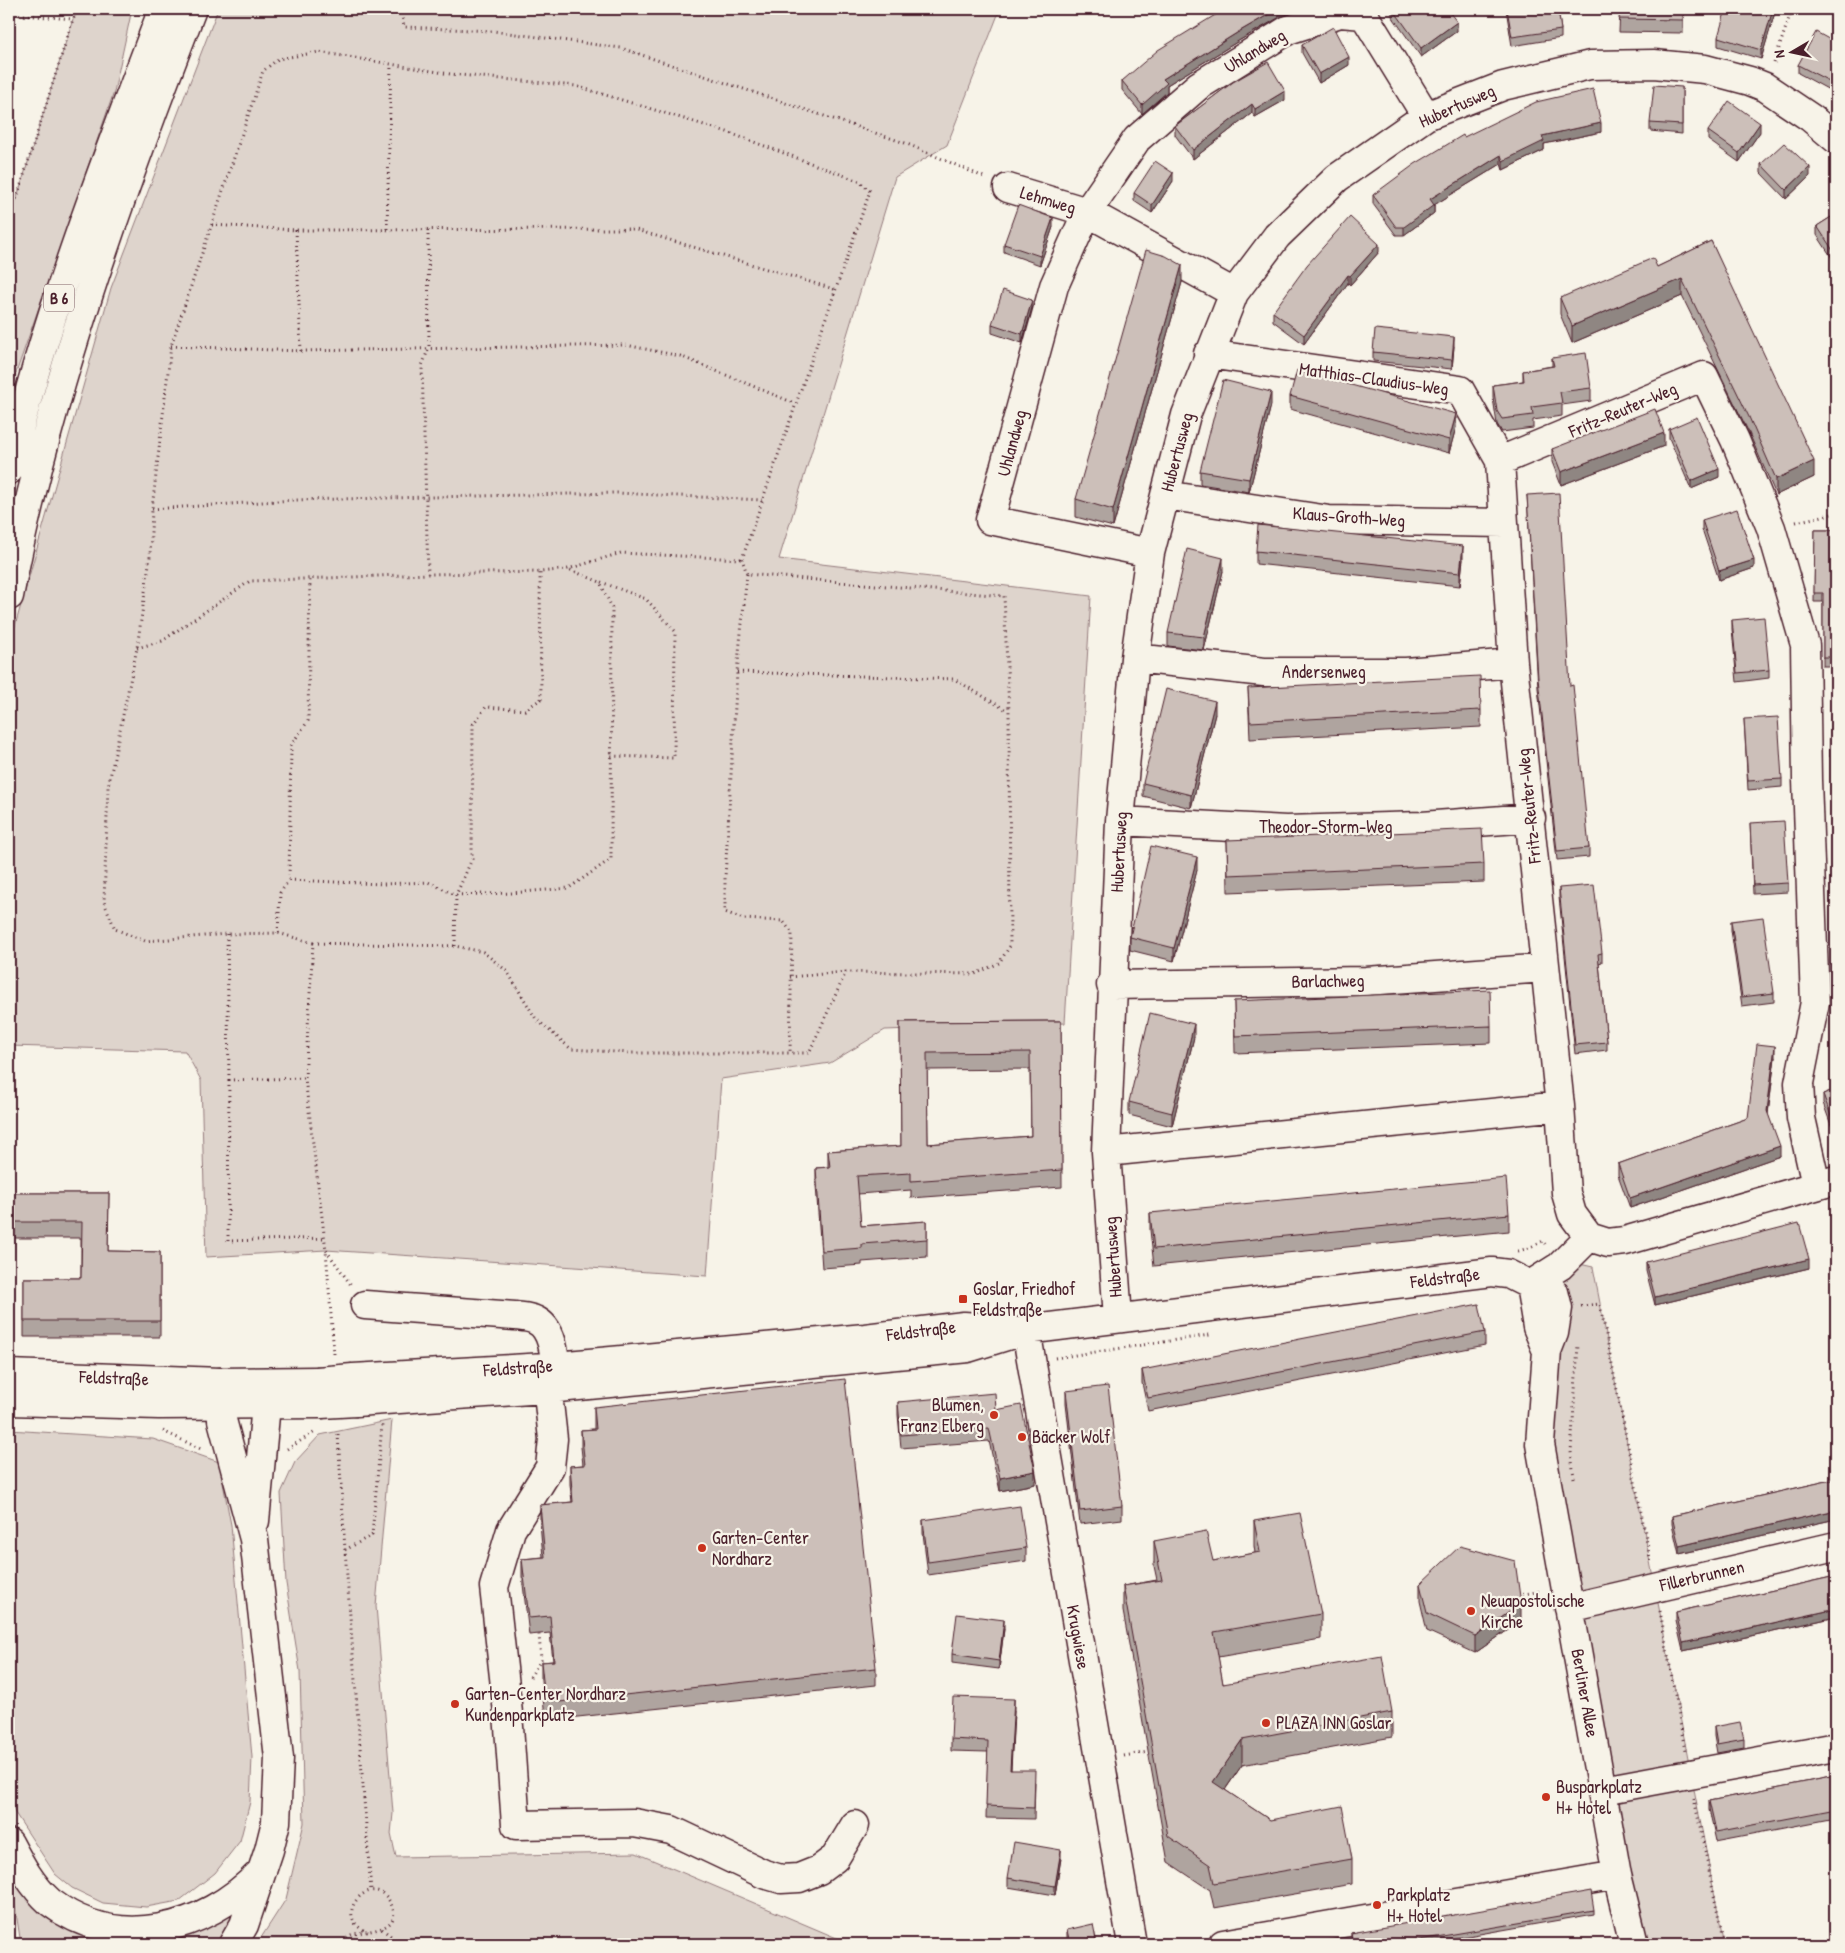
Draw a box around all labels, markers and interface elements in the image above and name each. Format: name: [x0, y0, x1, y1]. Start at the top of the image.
street label: Uhlandweg: [1219, 22, 1290, 79]
north arrow: [1768, 28, 1818, 78]
text: N: [1769, 48, 1789, 59]
street label: Hubertusweg: [1415, 78, 1499, 133]
street label: Lehmweg: [1017, 179, 1079, 220]
road number: B 6: [44, 284, 74, 312]
street label: Matthias-Claudius-Weg: [1298, 356, 1450, 401]
street label: Fritz-Reuter-Weg: [1564, 376, 1681, 444]
street label: Uhlandweg: [991, 407, 1032, 479]
street label: Hubertusweg: [1154, 410, 1199, 494]
street label: Klaus-Groth-Weg: [1292, 500, 1406, 533]
street label: Andersenweg: [1282, 659, 1366, 684]
street label: Fritz-Reuter-Weg: [1510, 747, 1547, 866]
street label: Hubertusweg: [1104, 811, 1133, 893]
street label: Theodor-Storm-Weg: [1259, 814, 1393, 839]
street label: Barlachweg: [1291, 967, 1365, 994]
street label: Hubertusweg: [1097, 1216, 1128, 1298]
street label: Feldstraße: [1408, 1261, 1481, 1294]
place label: Goslar, Friedhof Feldstraße: [972, 1276, 1076, 1322]
marker: Goslar, Friedhof Feldstraße: [957, 1293, 969, 1305]
street label: Feldstraße: [884, 1314, 957, 1347]
street label: Feldstraße: [481, 1353, 554, 1382]
street label: Feldstraße: [78, 1364, 149, 1391]
place label: Blumen, Franz Elberg: [900, 1392, 984, 1438]
marker: Blumen, Franz Elberg: [988, 1409, 1000, 1421]
place label: Bäcker Wolf: [1032, 1424, 1111, 1449]
marker: Bäcker Wolf: [1016, 1431, 1028, 1443]
place label: Garten-Center Nordharz: [712, 1525, 809, 1571]
marker: Garten-Center Nordharz: [696, 1542, 708, 1554]
street label: Fillerbrunnen: [1656, 1554, 1746, 1598]
place label: Neuapostolische Kirche: [1481, 1588, 1585, 1634]
street label: Krugwiese: [1061, 1603, 1096, 1671]
marker: Neuapostolische Kirche: [1465, 1605, 1477, 1617]
street label: Berliner Allee: [1565, 1647, 1606, 1739]
place label: Garten-Center Nordharz Kundenparkplatz: [465, 1681, 626, 1727]
marker: Garten-Center Nordharz Kundenparkplatz: [449, 1698, 461, 1710]
place label: PLAZA INN Goslar: [1276, 1710, 1391, 1735]
marker: PLAZA INN Goslar: [1260, 1717, 1272, 1729]
place label: Busparkplatz H+ Hotel: [1556, 1774, 1642, 1820]
marker: Busparkplatz H+ Hotel: [1540, 1791, 1552, 1803]
place label: Parkplatz H+ Hotel: [1387, 1882, 1451, 1928]
marker: Parkplatz H+ Hotel: [1371, 1899, 1383, 1911]

